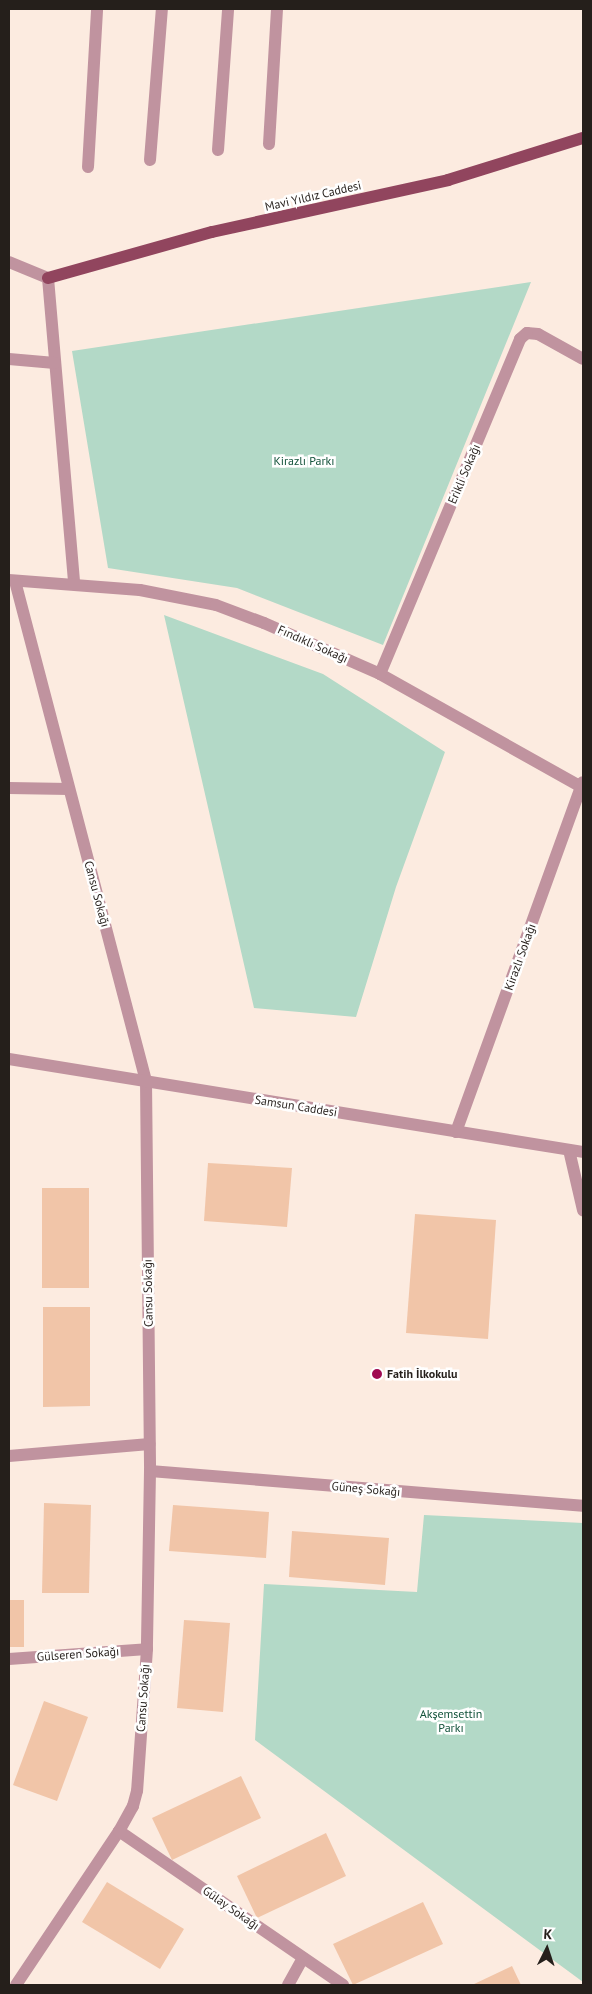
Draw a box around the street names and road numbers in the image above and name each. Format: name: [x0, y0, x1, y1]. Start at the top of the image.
street label: Mavi Yıldız Caddesi: [263, 178, 363, 214]
street label: Erikli Sokağı: [445, 442, 483, 506]
street label: Fındıklı Sokağı: [276, 622, 350, 666]
street label: Cansu Sokağı: [81, 859, 113, 929]
street label: Kirazlı Sokağı: [501, 922, 539, 992]
street label: Samsun Caddesi: [254, 1092, 338, 1120]
street label: Cansu Sokağı: [140, 1259, 156, 1327]
street label: Güneş Sokağı: [331, 1479, 401, 1499]
street label: Gülseren Sokağı: [36, 1644, 120, 1664]
street label: Cansu Sokağı: [133, 1664, 153, 1732]
street label: Gülay Sokağı: [200, 1883, 262, 1933]

